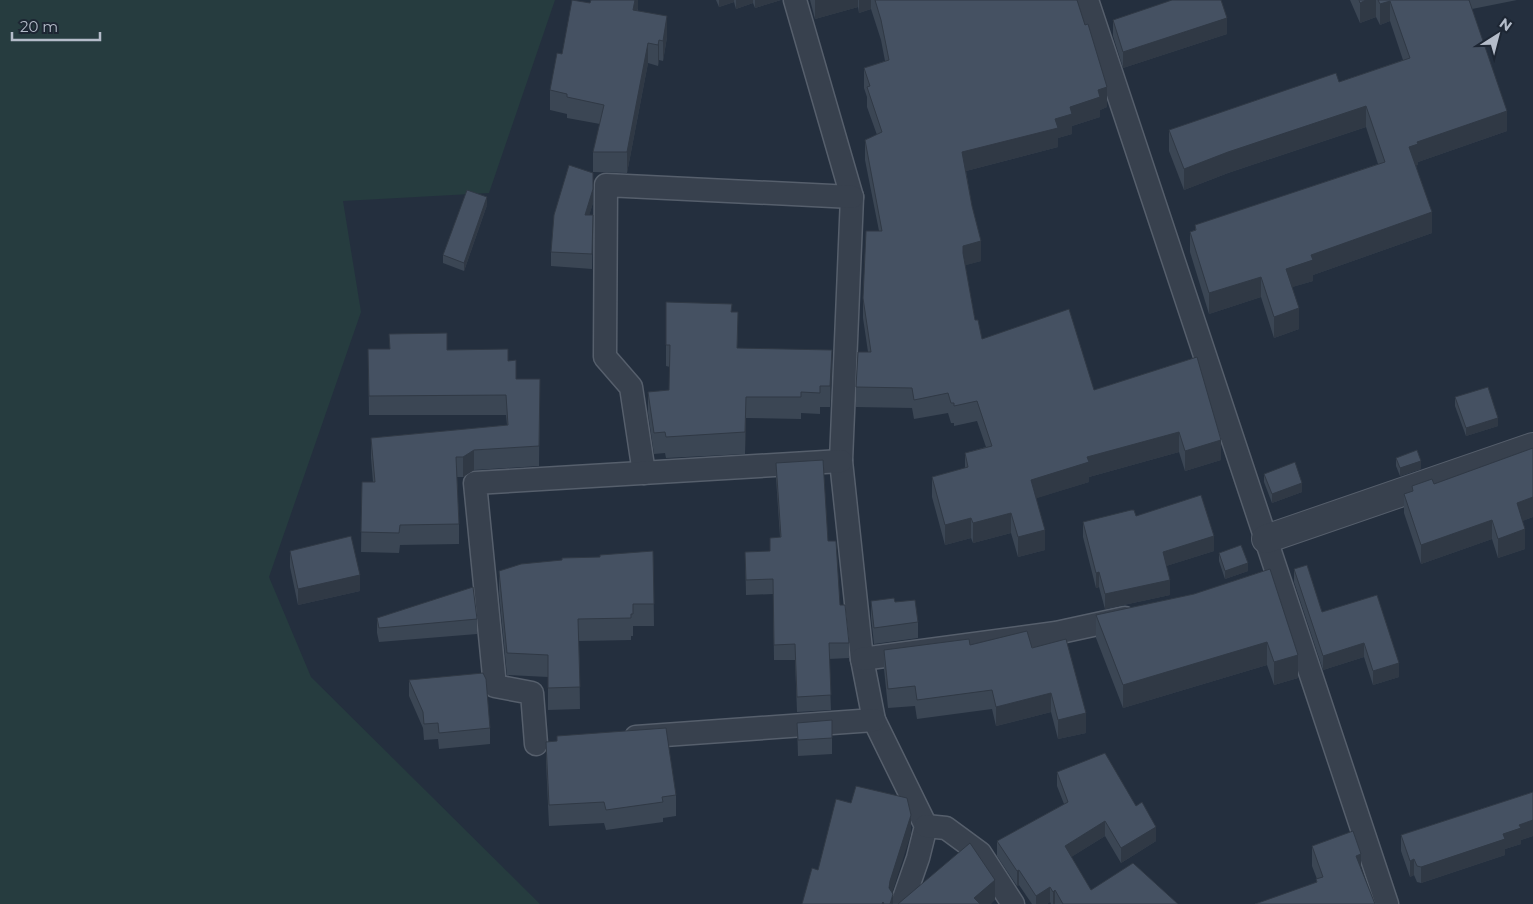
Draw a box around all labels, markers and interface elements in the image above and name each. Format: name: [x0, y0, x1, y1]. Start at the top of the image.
scale bar: [12, 10, 100, 42]
north arrow: [1473, 10, 1523, 60]
text: N: [1496, 14, 1516, 35]
text: 20 m: [20, 17, 58, 36]

